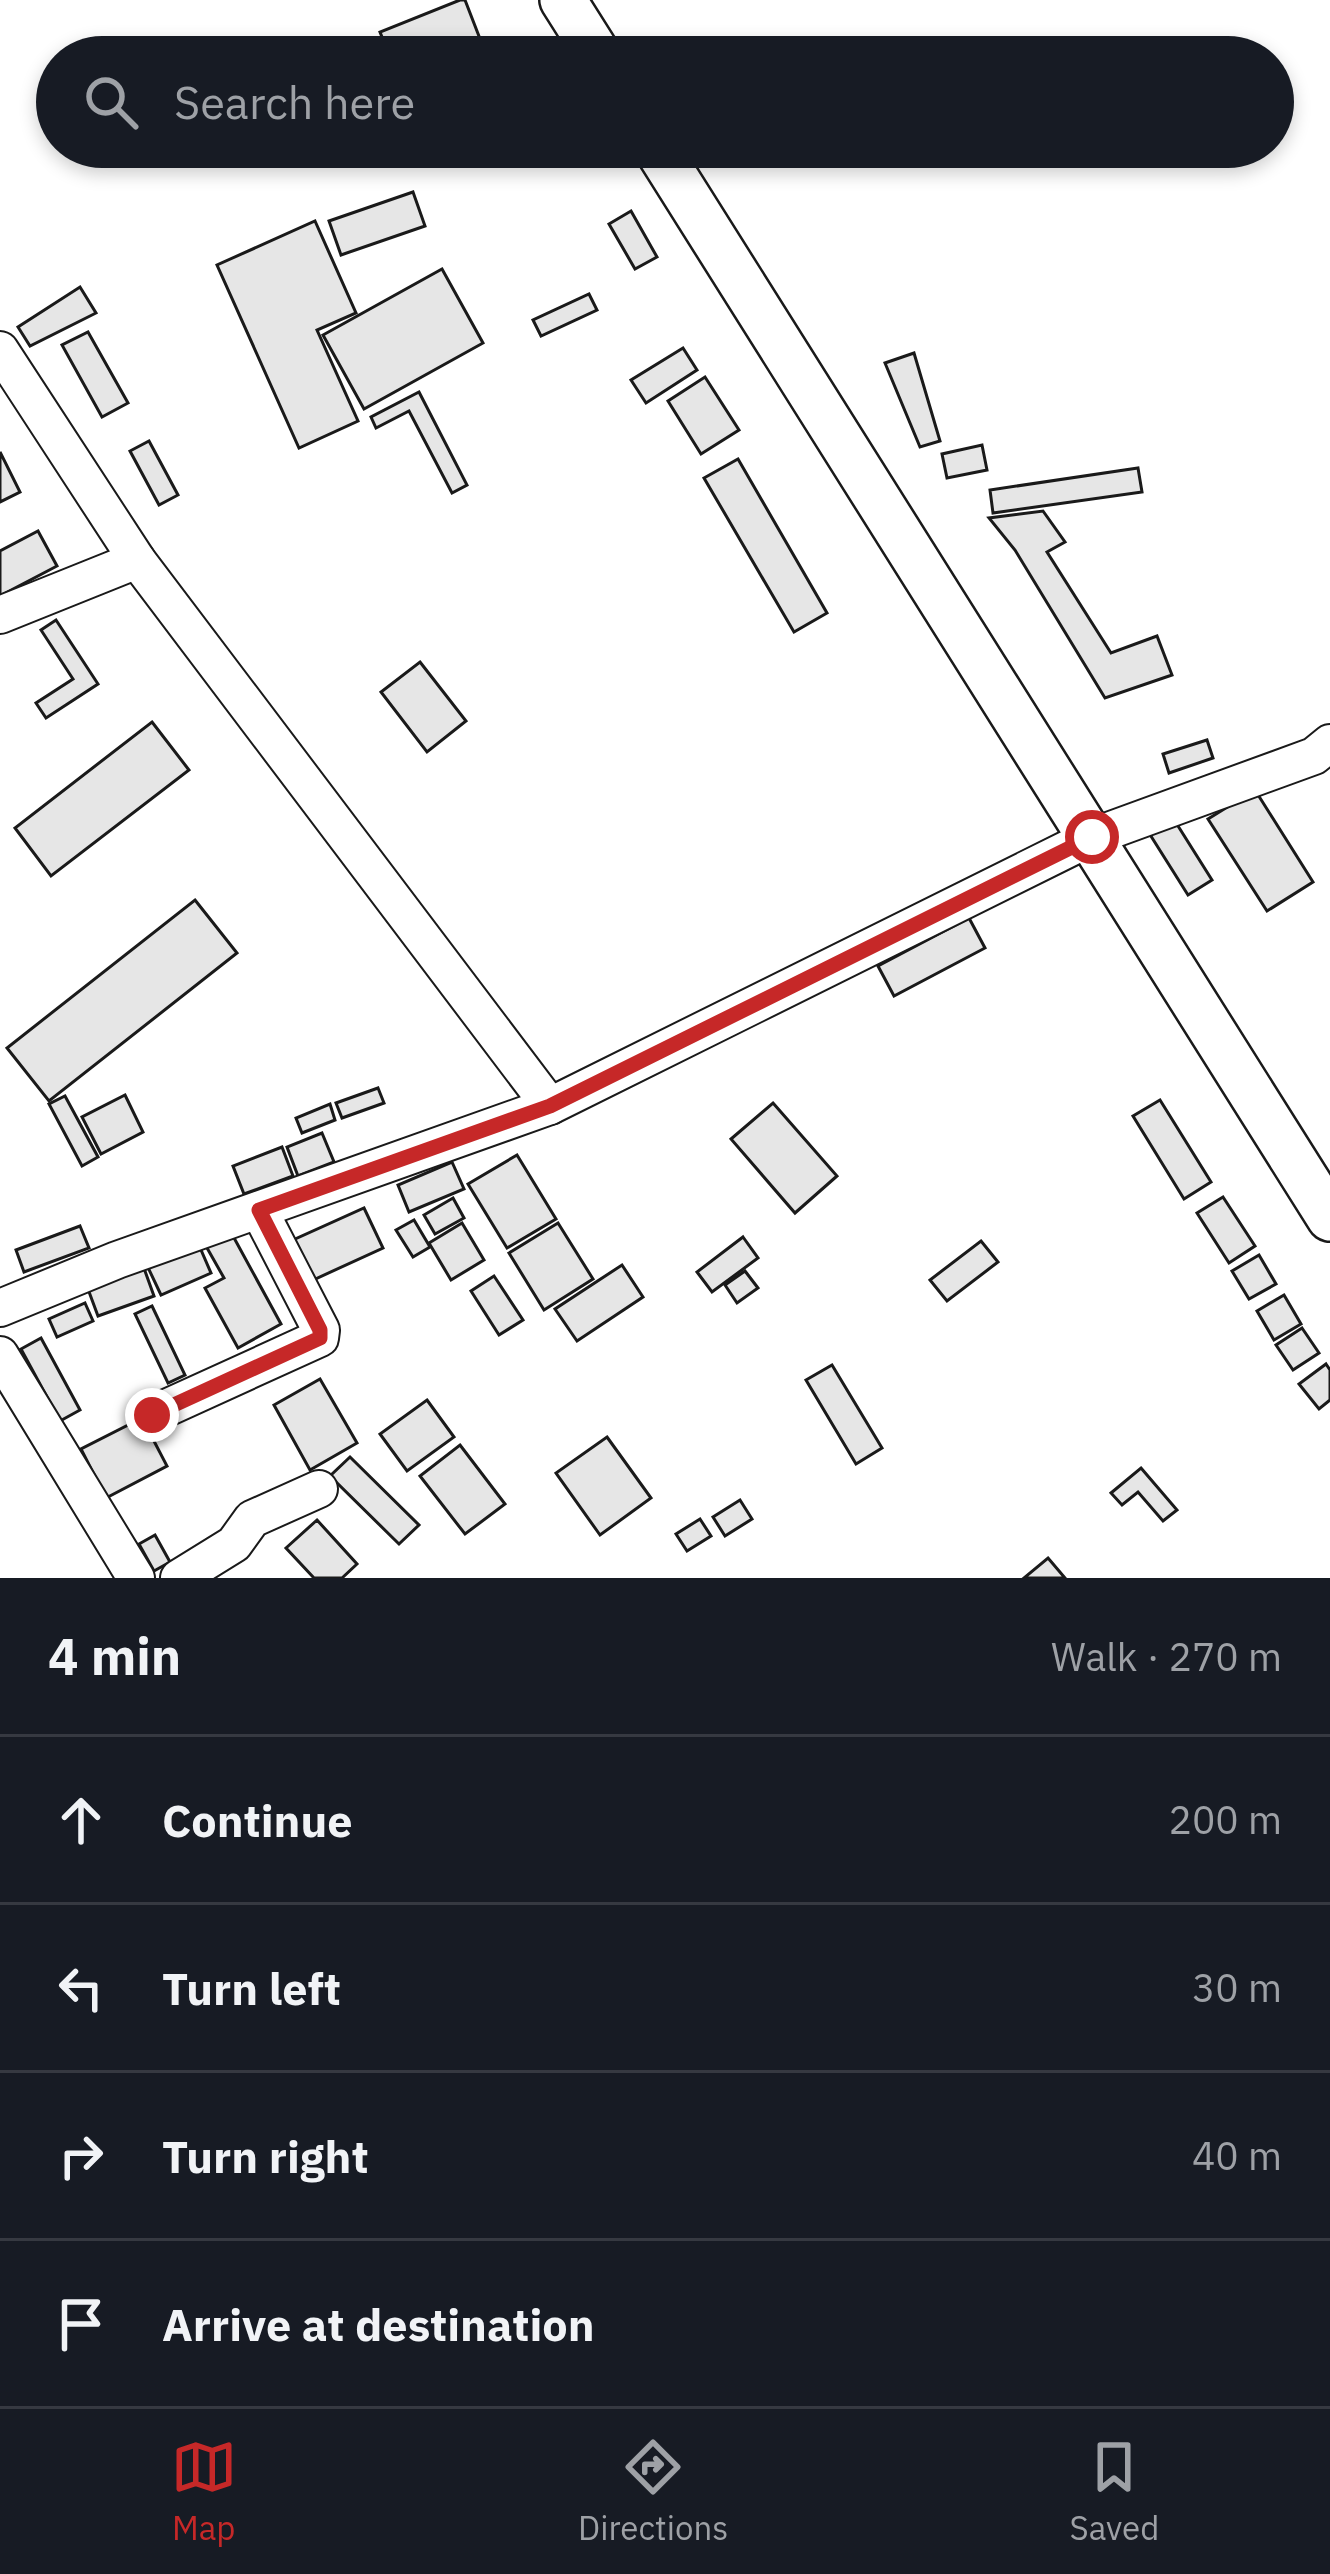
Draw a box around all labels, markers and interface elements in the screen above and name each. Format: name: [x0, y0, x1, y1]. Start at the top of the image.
search box: [36, 36, 1294, 168]
icon: search: [78, 69, 144, 135]
text: Search here: [174, 73, 415, 131]
route start: [1065, 810, 1119, 864]
route end: [125, 1388, 179, 1442]
text: 4 min: [48, 1623, 181, 1689]
text: Walk · 270 m: [1051, 1631, 1282, 1682]
icon: ahead: [48, 1787, 114, 1853]
text: Continue: [162, 1791, 353, 1849]
text: 200 m: [1169, 1794, 1282, 1845]
icon: left: [48, 1955, 114, 2021]
text: Turn left: [162, 1959, 341, 2017]
text: 30 m: [1192, 1962, 1282, 2013]
icon: right: [48, 2123, 114, 2189]
text: Turn right: [162, 2127, 369, 2185]
text: 40 m: [1192, 2130, 1282, 2181]
icon: arrive: [48, 2291, 114, 2357]
text: Arrive at destination: [162, 2295, 595, 2353]
tab: Map: [171, 2434, 237, 2549]
tab: Directions: [578, 2434, 728, 2549]
tab: Saved: [1070, 2434, 1159, 2549]

